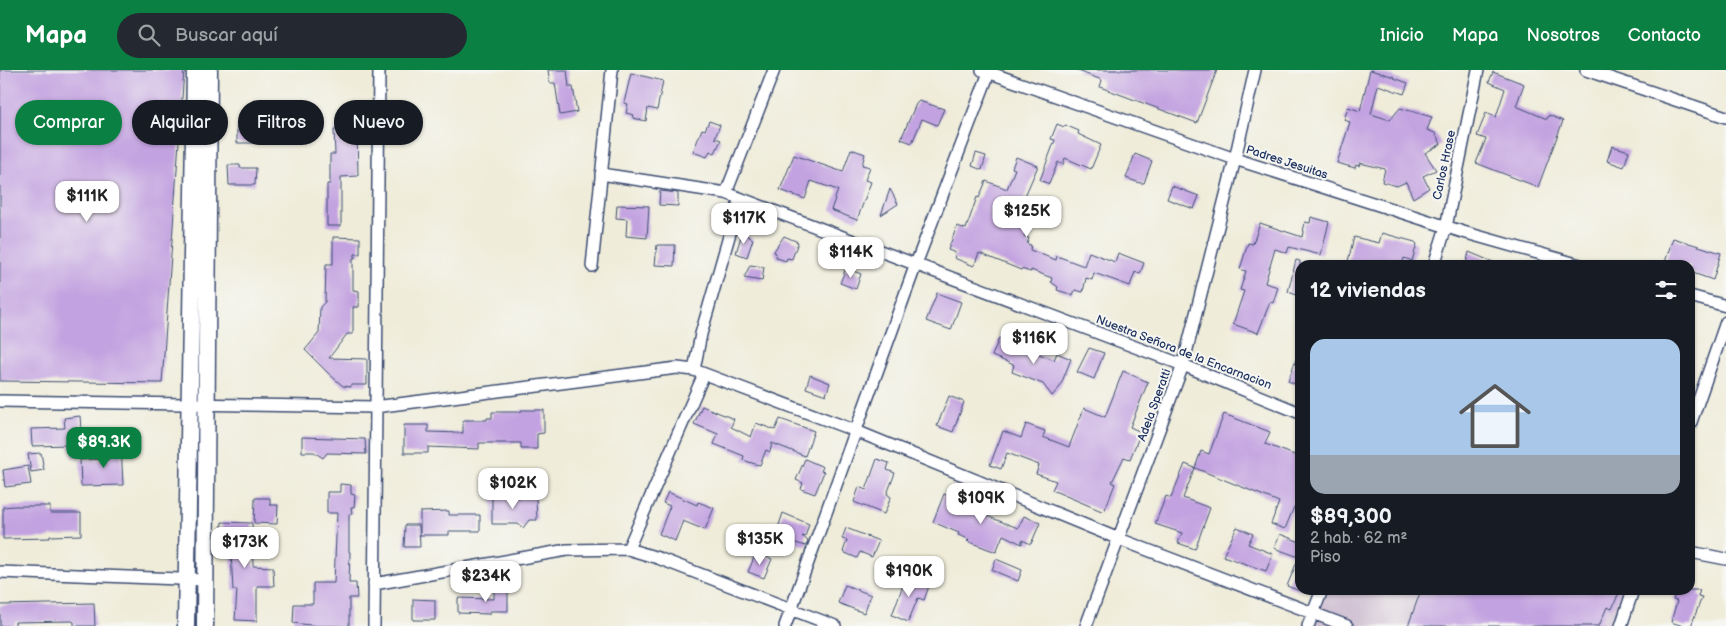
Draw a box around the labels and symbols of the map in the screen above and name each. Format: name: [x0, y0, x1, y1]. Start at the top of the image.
street label: Carlos Hrase: [1430, 129, 1459, 201]
street label: Padres Jesuitas: [1244, 142, 1330, 183]
pin: $111K: [52, 180, 122, 223]
pin: $125K: [992, 196, 1062, 238]
pin: $117K: [709, 202, 779, 245]
pin: $114K: [816, 236, 886, 279]
street label: Nuestra Señora de la Encarnacion: [1094, 312, 1274, 393]
pin: $116K: [999, 322, 1069, 365]
street label: Adela Speratti: [1134, 367, 1175, 443]
pin: $89.3K: [63, 426, 145, 469]
pin: $102K: [478, 468, 548, 510]
pin: $109K: [946, 482, 1016, 525]
pin: $135K: [725, 524, 795, 566]
pin: $173K: [210, 526, 280, 569]
pin: $190K: [874, 556, 944, 598]
pin: $234K: [451, 560, 521, 603]

